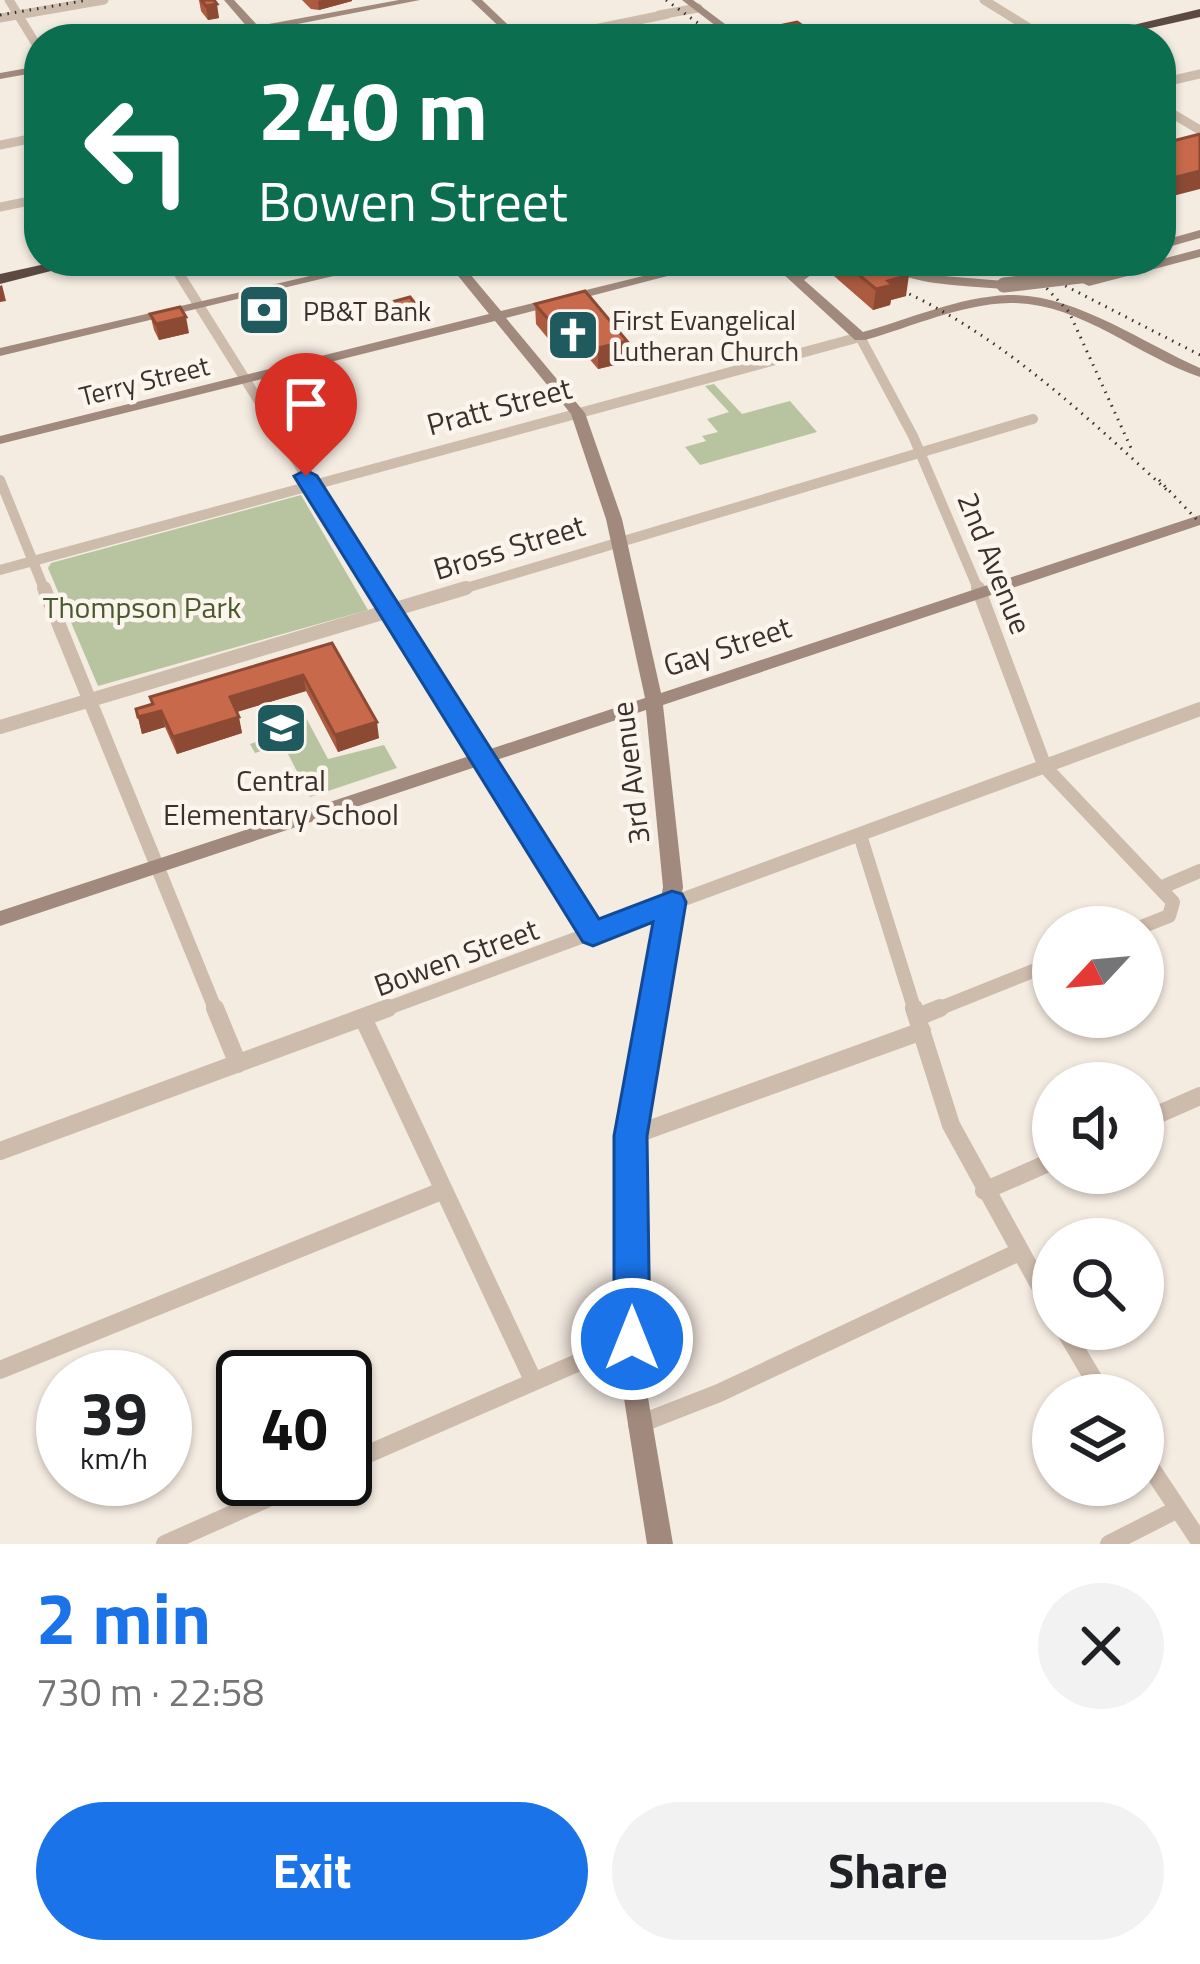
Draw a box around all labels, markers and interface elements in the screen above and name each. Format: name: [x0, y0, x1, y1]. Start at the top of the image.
text: 240 m: [258, 45, 488, 173]
icon: left: [60, 72, 216, 228]
text: Bowen Street: [258, 160, 568, 242]
bank icon: PB&T Bank: [236, 282, 292, 338]
place label: PB&T Bank: [303, 290, 431, 331]
place label: First Evangelical Lutheran Church: [612, 299, 799, 371]
church icon: First Evangelical Lutheran Church: [545, 307, 601, 363]
street label: Terry Street: [75, 344, 214, 416]
pin: [255, 353, 357, 476]
street label: Pratt Street: [421, 364, 577, 447]
icon: arrive: [273, 371, 339, 437]
street label: 2nd Avenue: [946, 485, 1044, 641]
street label: Bross Street: [428, 502, 591, 592]
park label: Thompson Park: [43, 584, 241, 630]
street label: Gay Street: [657, 604, 797, 688]
street label: 3rd Avenue: [598, 699, 662, 847]
school or university icon: Central Elementary School: [253, 700, 309, 756]
place label: Central Elementary School: [163, 757, 399, 837]
street label: Bowen Street: [367, 906, 545, 1008]
north arrow: [1032, 906, 1164, 1038]
map controls: [1032, 906, 1164, 1506]
button: sound: [1032, 1062, 1164, 1194]
button: search: [1032, 1218, 1164, 1350]
position arrow: [569, 1276, 695, 1402]
speed limit sign: 40: [216, 1350, 372, 1506]
text: 39: [80, 1367, 148, 1458]
button: layers: [1032, 1374, 1164, 1506]
text: km/h: [80, 1435, 148, 1481]
text: 2 min: [36, 1562, 211, 1672]
button: close: [1038, 1583, 1164, 1709]
text: 730 m · 22:58: [36, 1662, 264, 1721]
button: Exit: [36, 1802, 588, 1940]
button: Share: [612, 1802, 1164, 1940]

